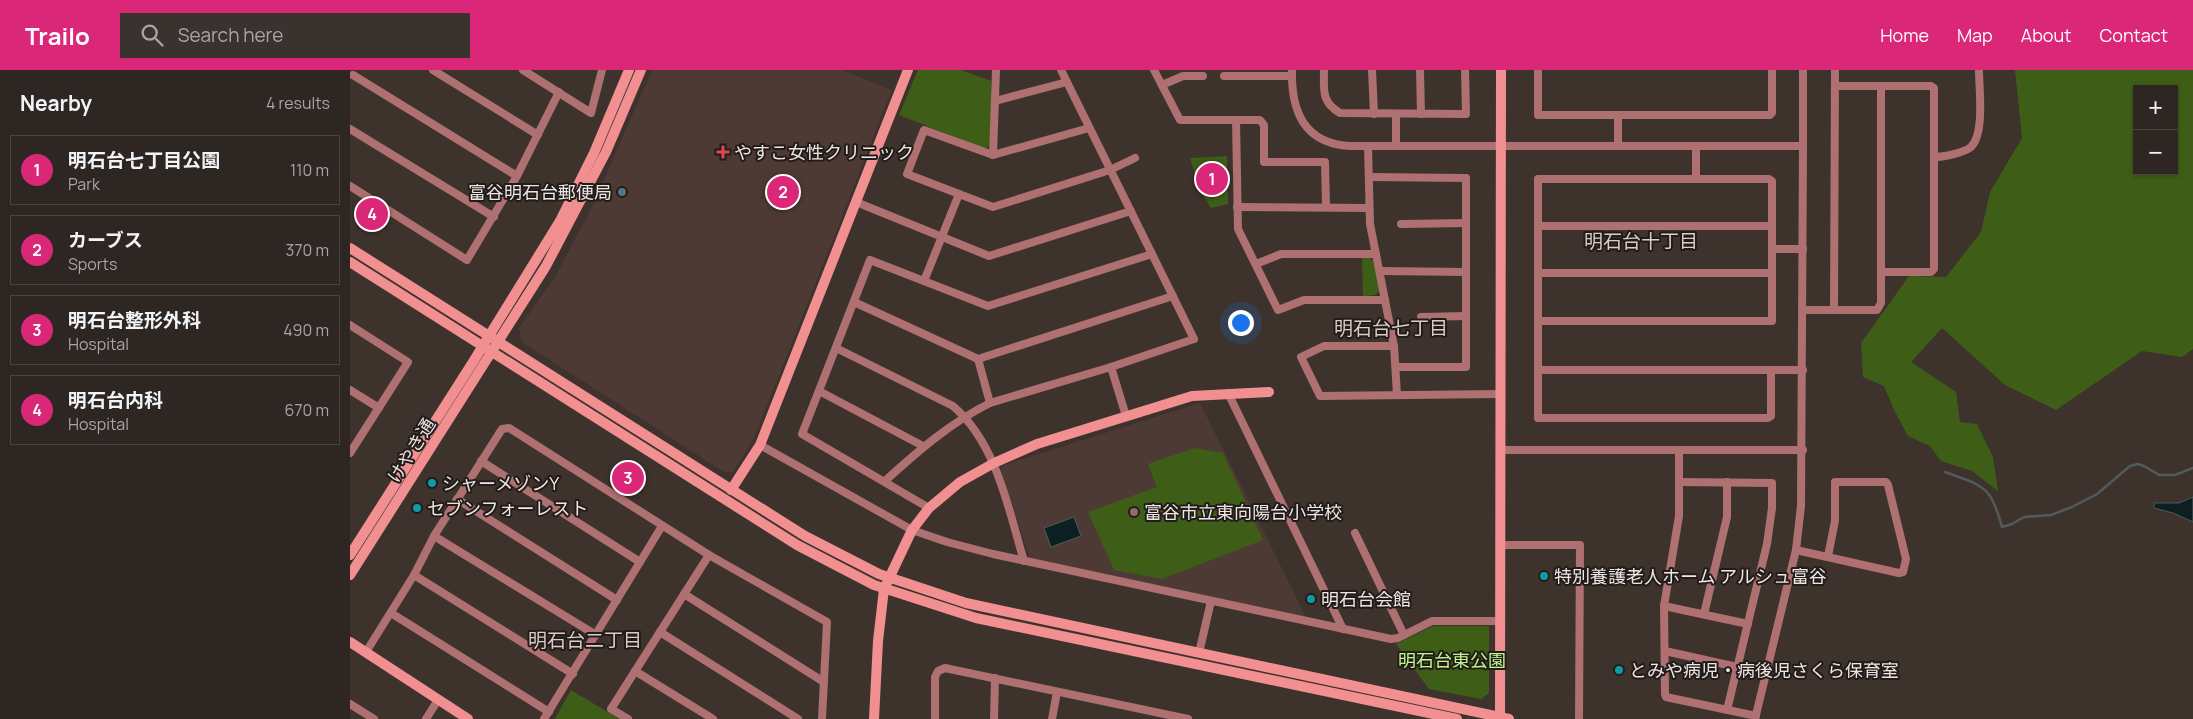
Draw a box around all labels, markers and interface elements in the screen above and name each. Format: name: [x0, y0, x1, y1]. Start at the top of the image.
search box: [120, 13, 470, 58]
text: Trailo: [25, 19, 90, 52]
icon: search: [138, 21, 166, 49]
text: Search here: [178, 22, 283, 48]
text: Home: [1880, 23, 1929, 47]
text: Map: [1957, 23, 1993, 47]
text: About: [2021, 23, 2071, 47]
text: Contact: [2099, 23, 2168, 47]
map controls: [2133, 85, 2178, 175]
button: +: [2133, 85, 2178, 130]
text: Nearby: [20, 89, 92, 117]
text: 4 results: [266, 92, 330, 114]
button: −: [2133, 130, 2178, 175]
place label: やすこ女性クリニック: [734, 140, 914, 164]
marker: やすこ女性クリニック: [716, 145, 730, 159]
text: 明石台七丁目公園: [68, 147, 220, 173]
text: 1: [33, 159, 41, 181]
text: 110 m: [290, 159, 329, 181]
pin: 1: [1196, 160, 1228, 198]
text: Park: [68, 173, 100, 195]
pin: 2: [767, 173, 799, 211]
place label: 富谷明石台郵便局: [468, 180, 612, 204]
marker: 富谷明石台郵便局: [616, 186, 628, 198]
pin: 4: [356, 195, 388, 233]
text: カーブス: [68, 227, 143, 253]
district label: 明石台十丁目: [1584, 228, 1698, 254]
text: 2: [32, 239, 42, 261]
text: 370 m: [286, 239, 329, 261]
text: Sports: [68, 253, 117, 275]
text: 明石台整形外科: [68, 307, 201, 333]
your location: [1228, 310, 1254, 336]
district label: 明石台七丁目: [1334, 315, 1448, 341]
text: 3: [32, 319, 42, 341]
text: 490 m: [283, 319, 329, 341]
text: Hospital: [68, 333, 129, 355]
text: 明石台内科: [68, 387, 163, 413]
text: 4: [32, 399, 42, 421]
text: 670 m: [285, 399, 329, 421]
text: Hospital: [68, 413, 129, 435]
street label: けやき通: [382, 413, 440, 487]
pin: 3: [612, 459, 644, 497]
place label: シャーメゾンY: [442, 471, 560, 495]
marker: シャーメゾンY: [426, 477, 438, 489]
place label: セブンフォーレスト: [427, 496, 588, 520]
place label: 富谷市立東向陽台小学校: [1144, 500, 1342, 524]
marker: セブンフォーレスト: [411, 502, 423, 514]
marker: 富谷市立東向陽台小学校: [1128, 506, 1140, 518]
place label: 特別養護老人ホーム アルシュ富谷: [1554, 564, 1827, 588]
marker: 特別養護老人ホーム アルシュ富谷: [1538, 570, 1550, 582]
place label: 明石台会館: [1321, 587, 1411, 611]
marker: 明石台会館: [1305, 593, 1317, 605]
district label: 明石台二丁目: [528, 627, 642, 653]
park label: 明石台東公園: [1398, 648, 1506, 672]
place label: とみや病児・病後児さくら保育室: [1629, 658, 1899, 682]
marker: とみや病児・病後児さくら保育室: [1613, 664, 1625, 676]

